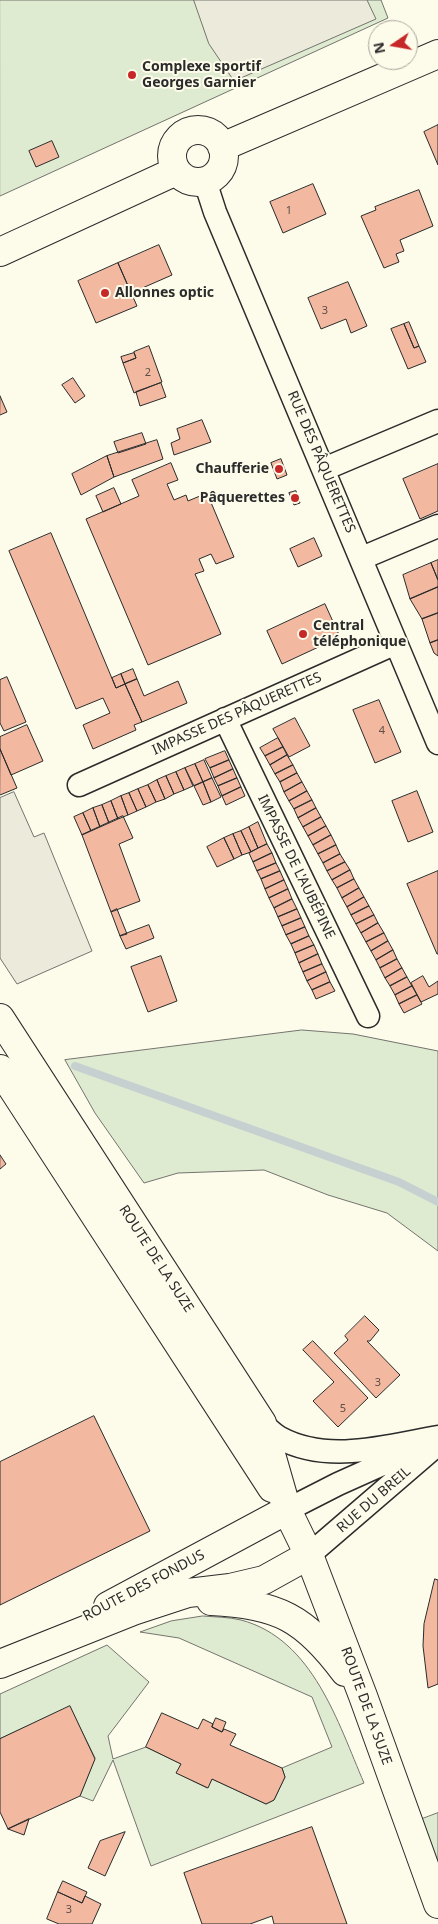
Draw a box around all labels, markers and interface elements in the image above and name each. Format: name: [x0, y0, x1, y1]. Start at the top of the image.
north arrow: [368, 20, 418, 70]
text: N: [368, 40, 389, 56]
place label: Complexe sportif Georges Garnier: [142, 59, 261, 92]
marker: Complexe sportif Georges Garnier: [126, 69, 138, 81]
house number: 1: [286, 204, 292, 218]
place label: Allonnes optic: [115, 285, 214, 301]
marker: Allonnes optic: [99, 287, 111, 299]
house number: 3: [322, 304, 328, 318]
house number: 2: [145, 366, 151, 380]
street label: RUE DES PÂQUERETTES: [283, 388, 359, 536]
place label: Chaufferie: [195, 461, 269, 477]
marker: Chaufferie: [273, 463, 285, 475]
place label: Pâquerettes: [200, 490, 285, 506]
marker: Pâquerettes: [289, 492, 301, 504]
place label: Central téléphonique: [313, 618, 406, 650]
marker: Central téléphonique: [297, 628, 309, 640]
street label: IMPASSE DES PÂQUERETTES: [150, 669, 324, 759]
house number: 4: [379, 724, 385, 738]
street label: IMPASSE DE L'AUBÉPINE: [254, 792, 338, 942]
street label: ROUTE DE LA SUZE: [115, 1202, 197, 1316]
house number: 3: [375, 1376, 381, 1390]
house number: 5: [340, 1402, 346, 1416]
street label: RUE DU BREIL: [334, 1463, 414, 1537]
street label: ROUTE DES FONDUS: [80, 1547, 208, 1625]
street label: ROUTE DE LA SUZE: [337, 1645, 395, 1767]
house number: 3: [66, 1903, 72, 1917]

